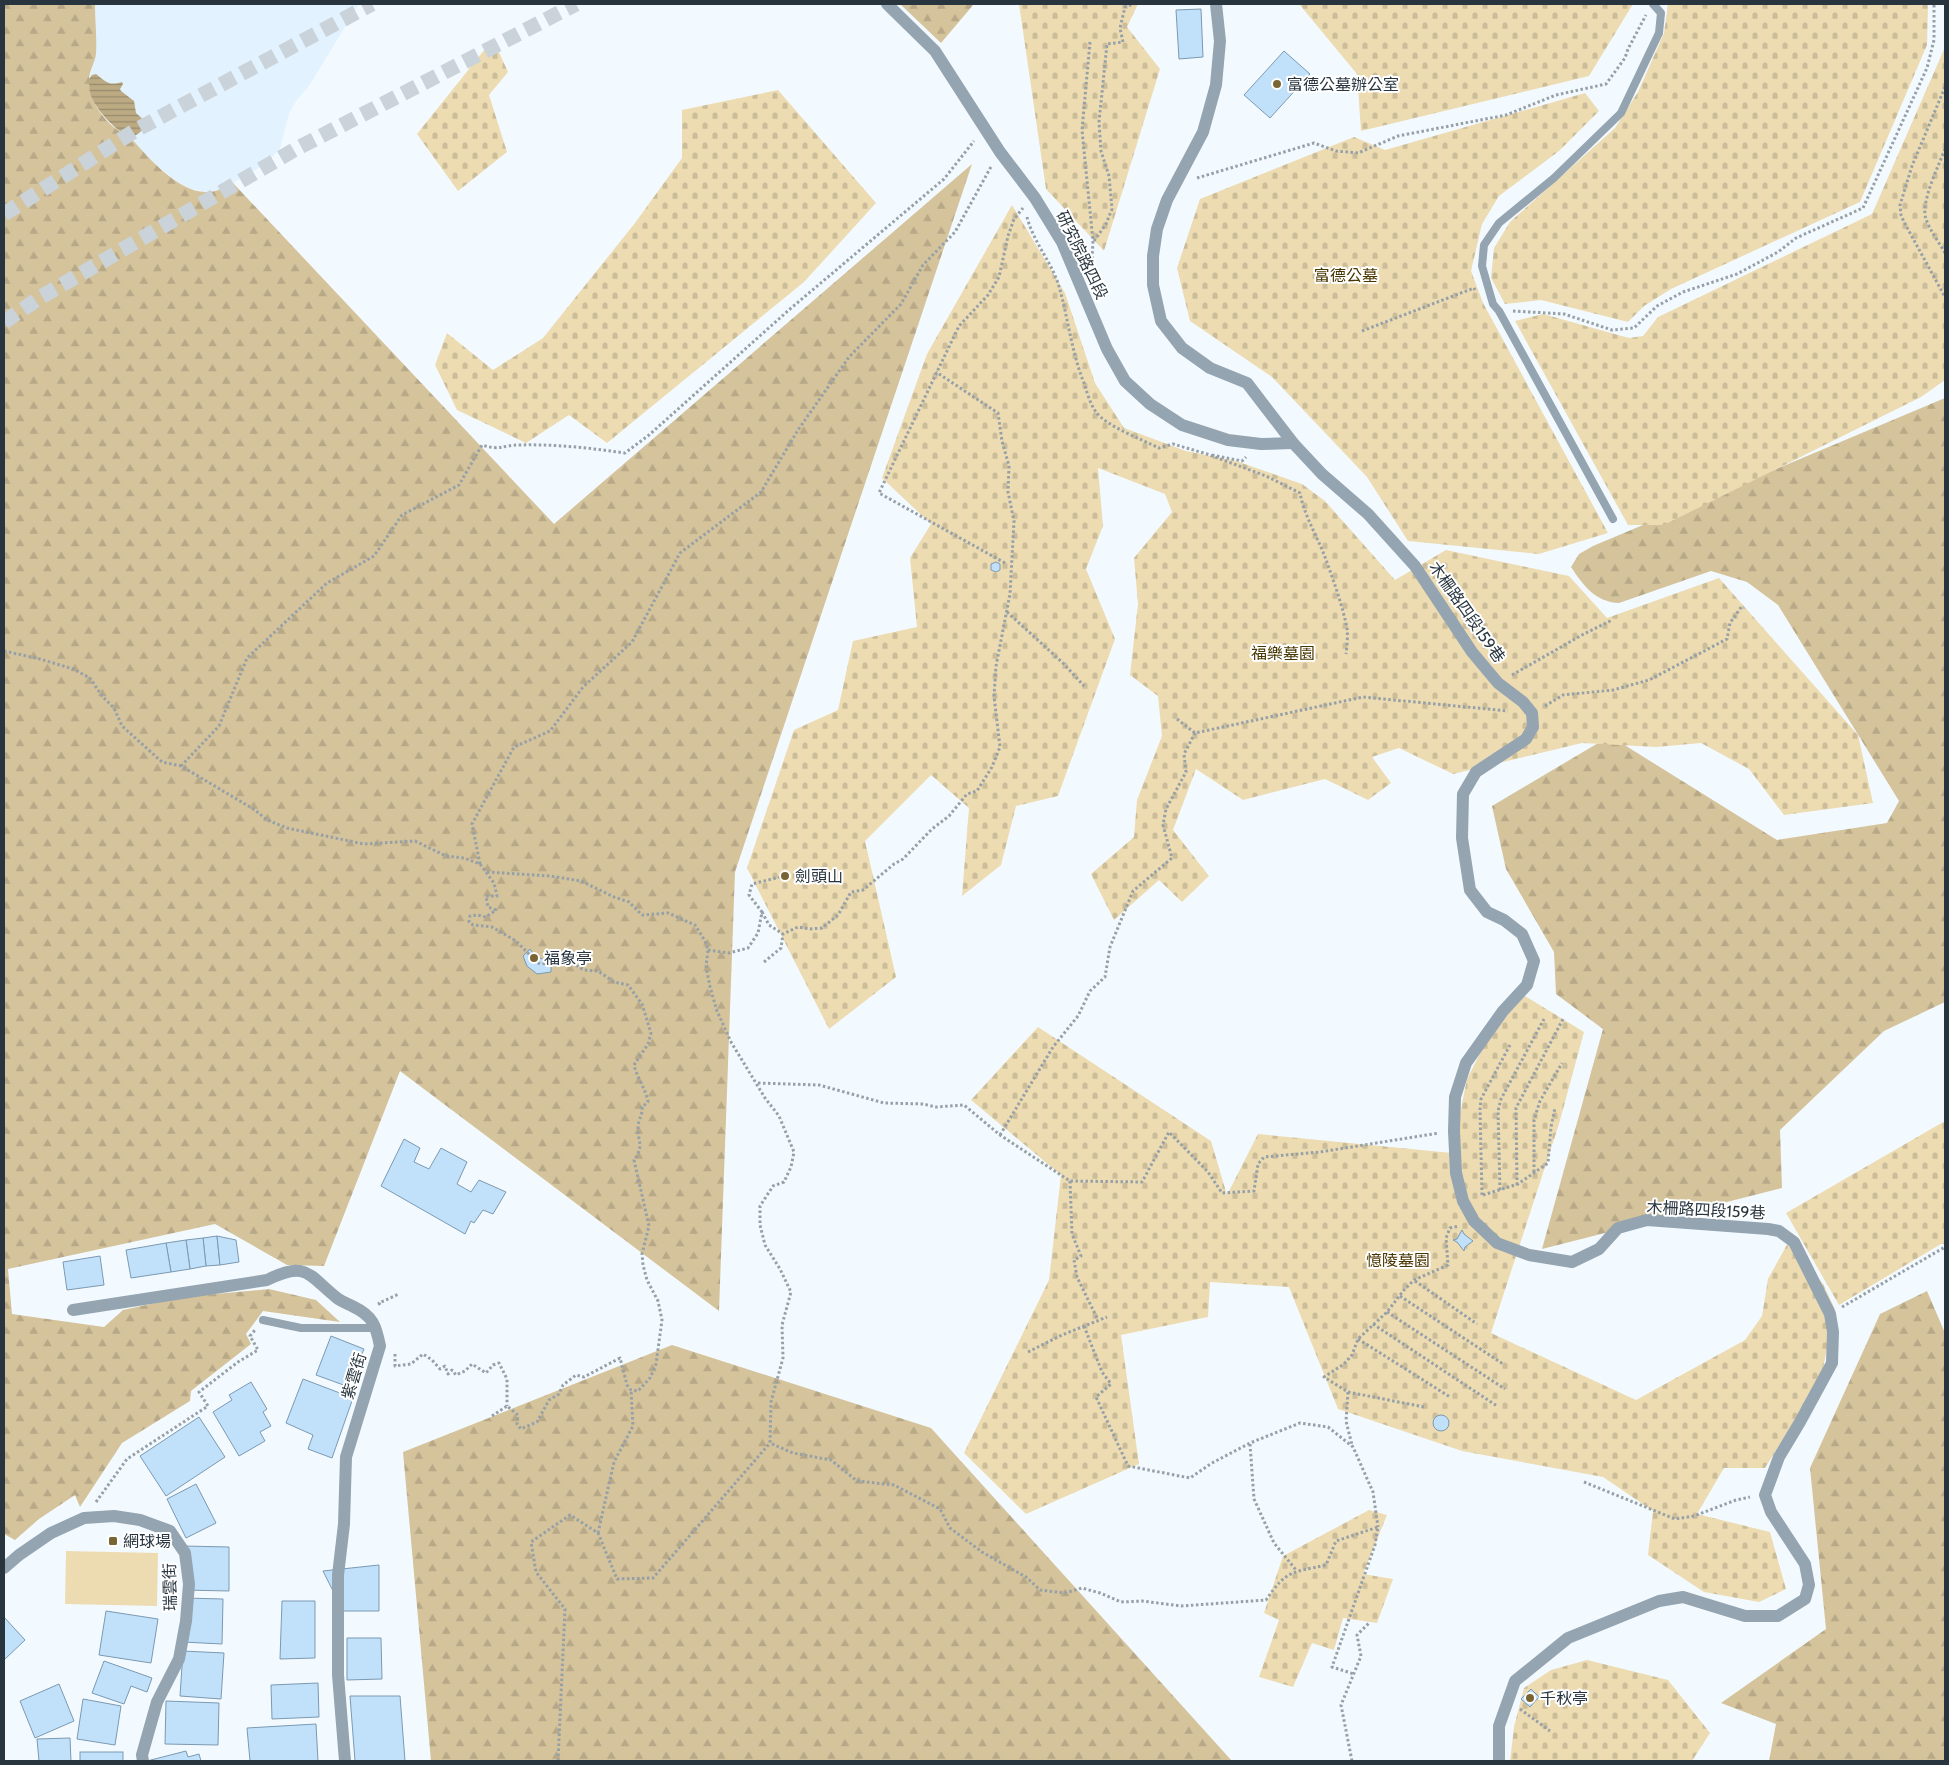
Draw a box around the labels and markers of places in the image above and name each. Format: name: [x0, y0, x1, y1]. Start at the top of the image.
place label: 富德公墓辦公室: [1287, 75, 1399, 94]
marker: 富德公墓辦公室: [1271, 78, 1283, 90]
place label: 劍頭山: [795, 867, 843, 886]
marker: 劍頭山: [779, 870, 791, 882]
place label: 福象亭: [544, 949, 592, 968]
marker: 福象亭: [528, 952, 540, 964]
place label: 網球場: [123, 1532, 171, 1551]
marker: 網球場: [107, 1535, 119, 1547]
place label: 千秋亭: [1540, 1689, 1588, 1708]
marker: 千秋亭: [1524, 1692, 1536, 1704]

